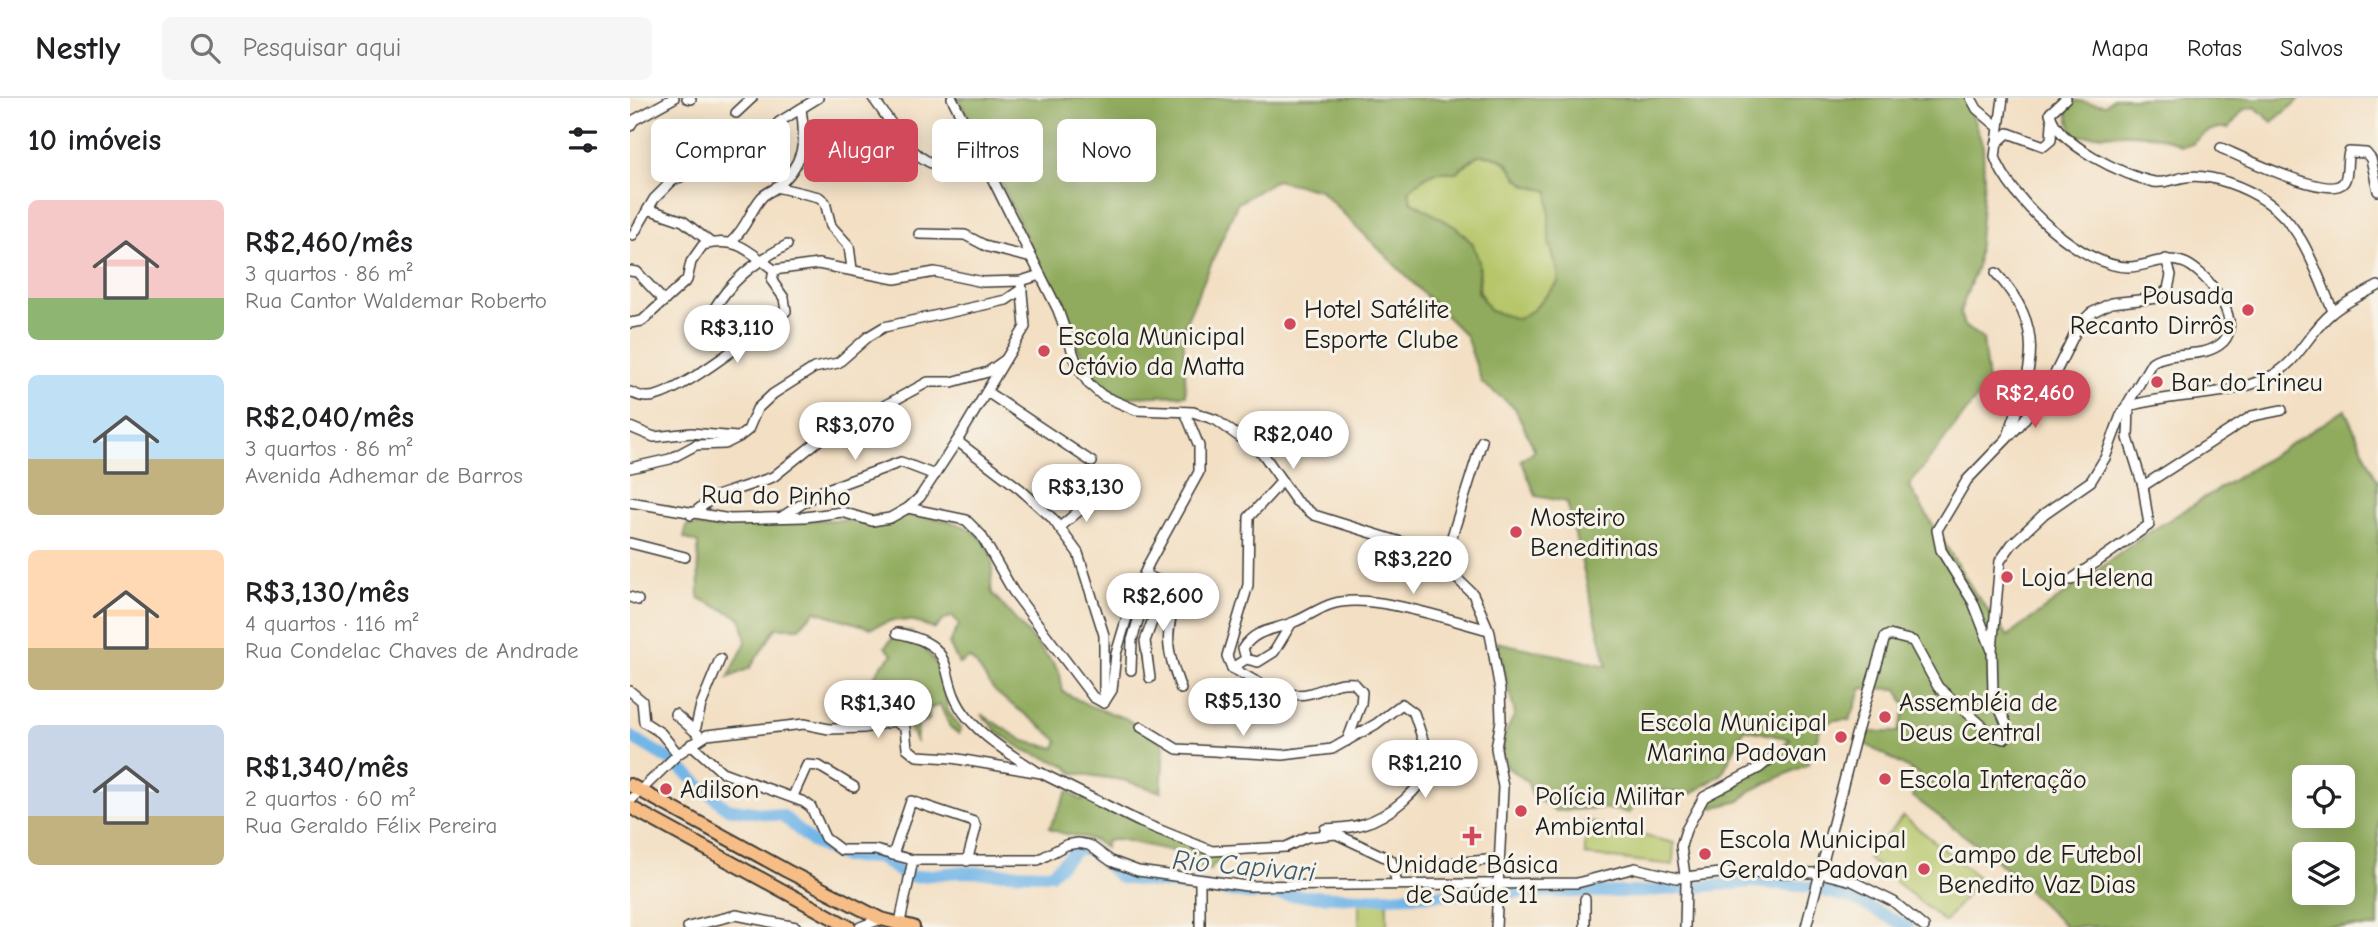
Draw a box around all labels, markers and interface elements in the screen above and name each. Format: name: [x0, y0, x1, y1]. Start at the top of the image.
search box: [162, 17, 652, 80]
text: Nestly: [35, 29, 120, 67]
icon: search: [186, 29, 224, 67]
text: Pesquisar aqui: [242, 33, 402, 63]
text: Mapa: [2091, 34, 2149, 62]
text: Rotas: [2187, 34, 2242, 62]
text: Salvos: [2280, 34, 2343, 62]
chip: Comprar: [651, 119, 790, 182]
chip: Alugar: [804, 119, 918, 182]
chip: Filtros: [932, 119, 1043, 182]
chip: Novo: [1057, 119, 1156, 182]
icon: filters: [564, 121, 602, 159]
text: 10 imóveis: [28, 123, 161, 158]
text: R$2,460/mês: [245, 225, 413, 260]
icon: home: [84, 228, 168, 312]
text: 3 quartos · 86 m²: [245, 260, 413, 287]
place label: Pousada Recanto Dirrôs: [2070, 281, 2234, 341]
text: Rua Cantor Waldemar Roberto: [245, 287, 547, 314]
place label: Hotel Satélite Esporte Clube: [1304, 295, 1459, 355]
marker: Pousada Recanto Dirrôs: [2240, 302, 2256, 318]
pin: R$3,110: [672, 306, 802, 365]
text: R$3,110: [700, 314, 774, 341]
marker: Hotel Satélite Esporte Clube: [1282, 316, 1298, 332]
place label: Escola Municipal Octávio da Matta: [1058, 322, 1245, 382]
marker: Escola Municipal Octávio da Matta: [1036, 343, 1052, 359]
place label: Bar do Irineu: [2171, 368, 2323, 398]
pin: R$2,460: [1970, 370, 2100, 430]
marker: Bar do Irineu: [2149, 374, 2165, 390]
text: R$2,460: [1995, 379, 2075, 406]
text: R$2,040/mês: [245, 400, 414, 435]
pin: R$3,070: [790, 402, 920, 462]
icon: home: [84, 403, 168, 487]
text: R$3,070: [815, 411, 895, 438]
pin: R$2,040: [1228, 412, 1358, 471]
text: R$2,040: [1253, 420, 1333, 447]
text: 3 quartos · 86 m²: [245, 435, 413, 462]
text: Avenida Adhemar de Barros: [245, 462, 523, 489]
pin: R$3,130: [1021, 464, 1151, 524]
text: R$3,130: [1048, 473, 1124, 500]
street label: Rua do Pinho: [701, 480, 851, 512]
place label: Mosteiro Beneditinas: [1530, 503, 1658, 563]
marker: Mosteiro Beneditinas: [1508, 524, 1524, 540]
pin: R$3,220: [1348, 536, 1478, 596]
text: R$3,220: [1373, 545, 1453, 572]
place label: Loja Helena: [2021, 563, 2154, 593]
marker: Loja Helena: [1999, 569, 2015, 585]
pin: R$2,600: [1098, 574, 1228, 633]
text: R$3,130/mês: [245, 575, 409, 610]
icon: home: [84, 578, 168, 662]
text: R$2,600: [1122, 582, 1204, 609]
text: 4 quartos · 116 m²: [245, 610, 418, 637]
text: Rua Condelac Chaves de Andrade: [245, 637, 579, 664]
pin: R$5,130: [1178, 678, 1308, 738]
pin: R$1,340: [813, 680, 943, 740]
text: R$5,130: [1204, 687, 1282, 714]
place label: Assembléia de Deus Central: [1899, 688, 2058, 748]
text: R$1,340: [840, 689, 916, 716]
place label: Escola Municipal Marina Padovan: [1640, 708, 1827, 768]
marker: Assembléia de Deus Central: [1877, 709, 1893, 725]
marker: Escola Municipal Marina Padovan: [1833, 729, 1849, 745]
pin: R$1,210: [1360, 740, 1490, 800]
text: R$1,210: [1388, 749, 1462, 776]
text: R$1,340/mês: [245, 750, 409, 785]
icon: home: [84, 753, 168, 837]
place label: Escola Interação: [1899, 765, 2087, 795]
map controls: [2292, 765, 2355, 905]
button: locate: [2292, 765, 2355, 828]
marker: Escola Interação: [1877, 771, 1893, 787]
place label: Adilson: [680, 775, 759, 805]
marker: Adilson: [658, 781, 674, 797]
place label: Polícia Militar Ambiental: [1535, 782, 1685, 842]
text: 2 quartos · 60 m²: [245, 785, 415, 812]
marker: Polícia Militar Ambiental: [1513, 803, 1529, 819]
text: Rua Geraldo Félix Pereira: [245, 812, 497, 839]
place label: Escola Municipal Geraldo Padovan: [1719, 825, 1908, 885]
marker: Unidade Básica de Saúde 11: [1462, 826, 1482, 846]
place label: Campo de Futebol Benedito Vaz Dias: [1938, 840, 2142, 900]
button: layers: [2292, 842, 2355, 905]
water label: Rio Capivari: [1171, 844, 1317, 888]
marker: Escola Municipal Geraldo Padovan: [1697, 846, 1713, 862]
place label: Unidade Básica de Saúde 11: [1385, 850, 1559, 910]
marker: Campo de Futebol Benedito Vaz Dias: [1916, 861, 1932, 877]

